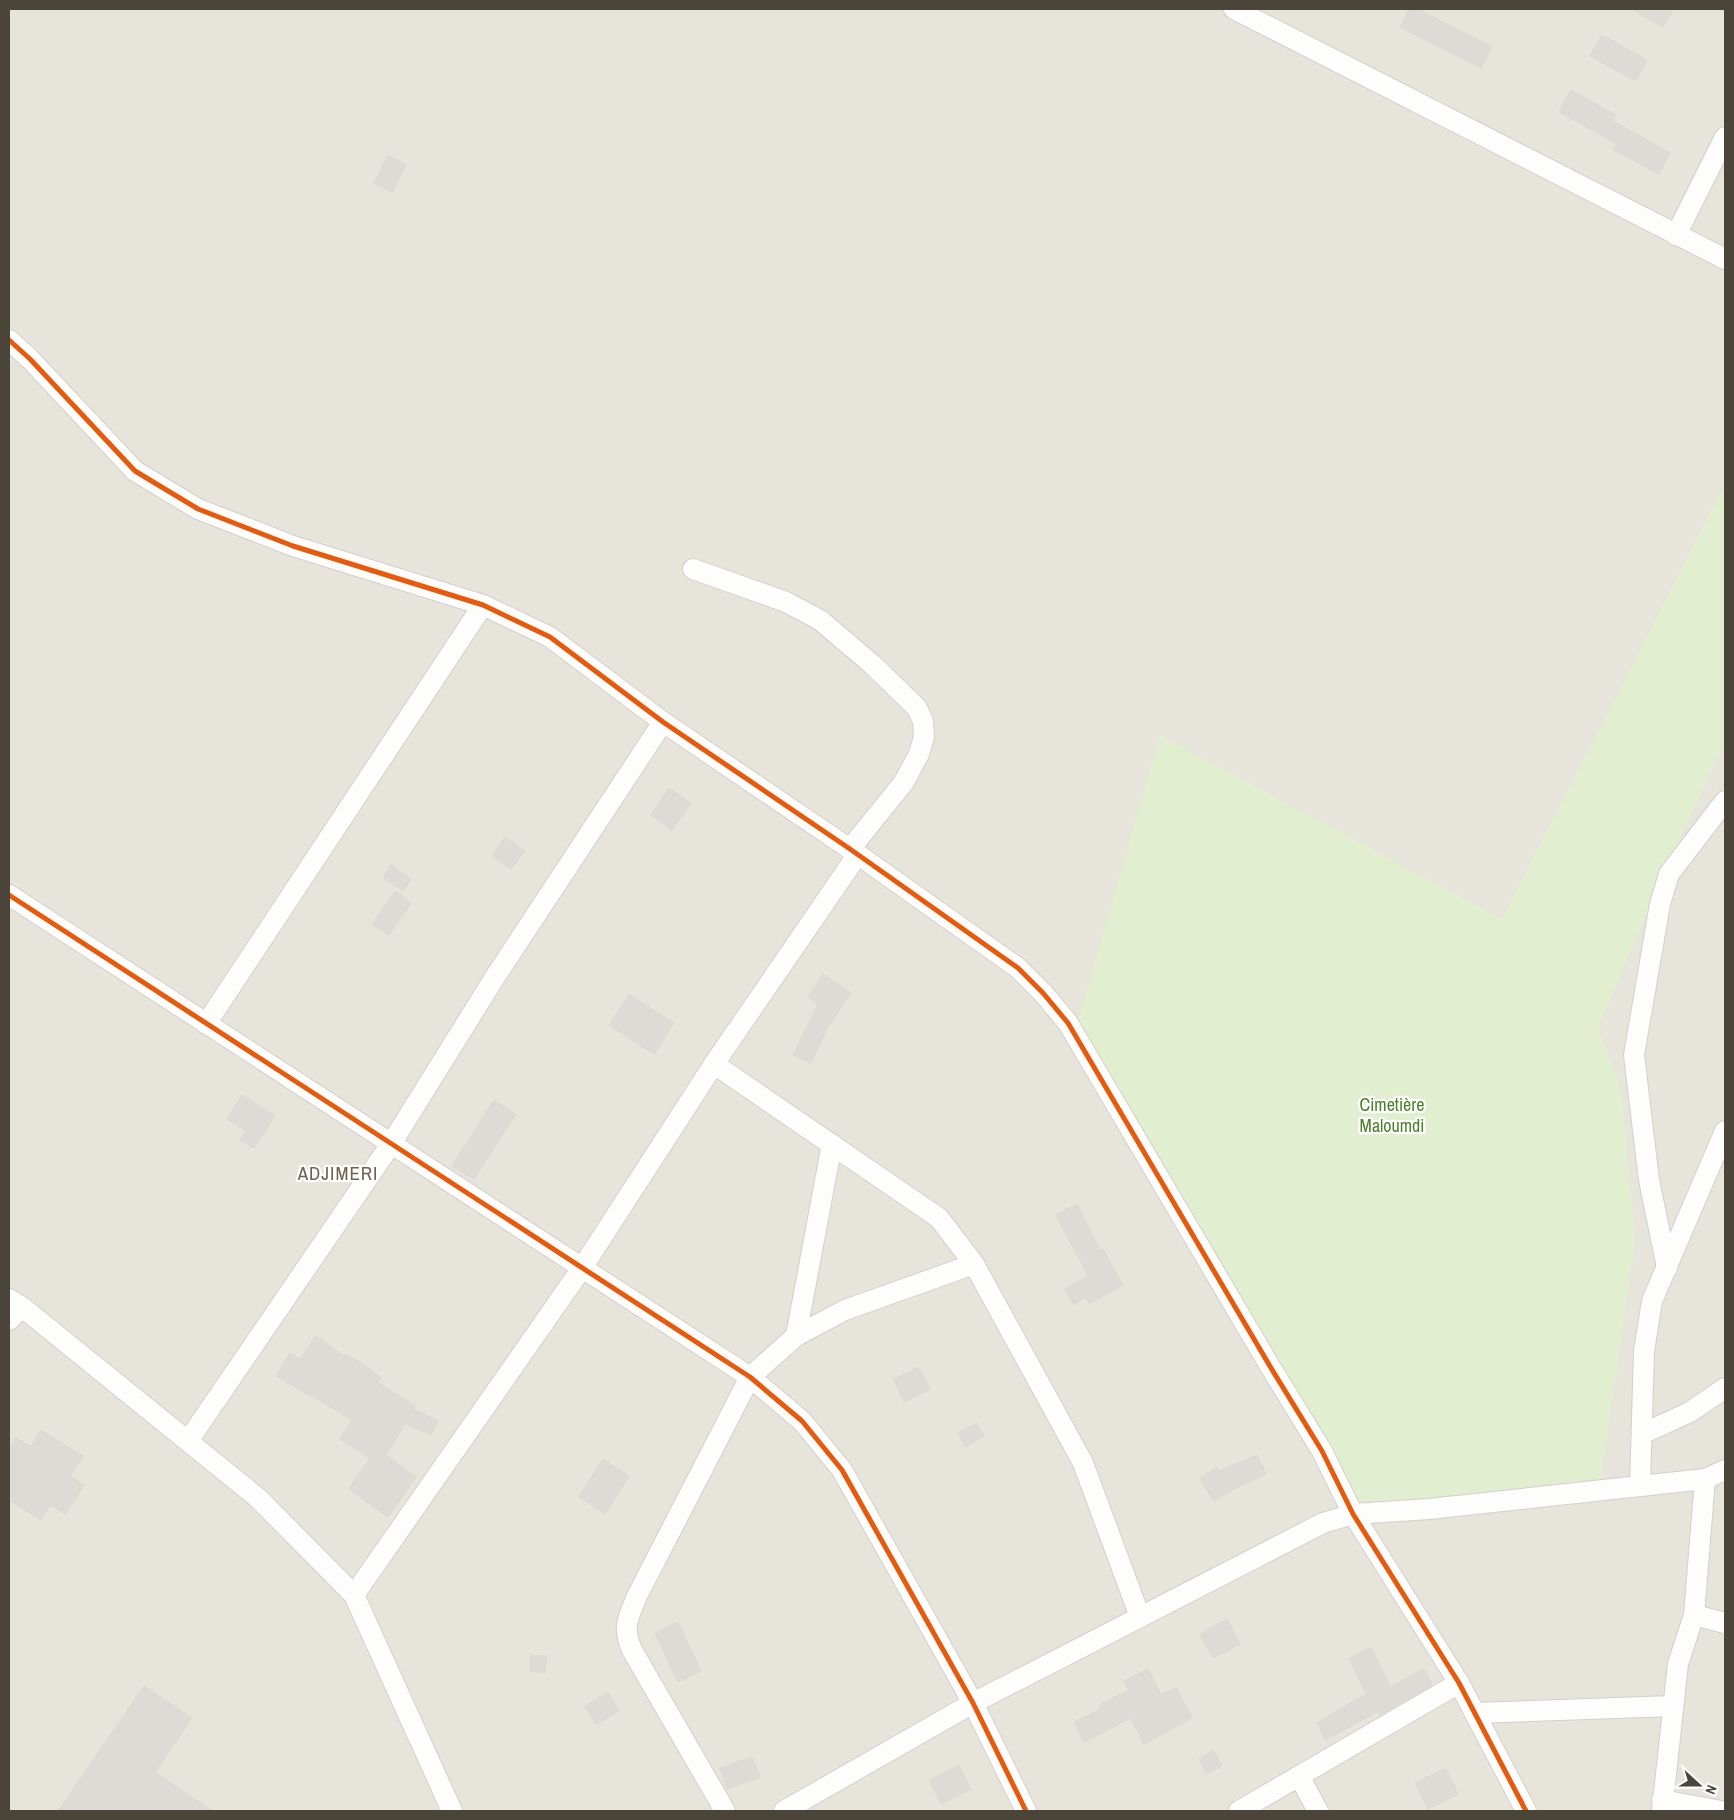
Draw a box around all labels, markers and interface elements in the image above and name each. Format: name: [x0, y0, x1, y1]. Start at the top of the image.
park label: Cimetière Maloumdi: [1360, 1092, 1424, 1138]
district label: ADJIMERI: [297, 1160, 378, 1186]
north arrow: [1674, 1760, 1724, 1810]
text: N: [1701, 1783, 1721, 1797]

